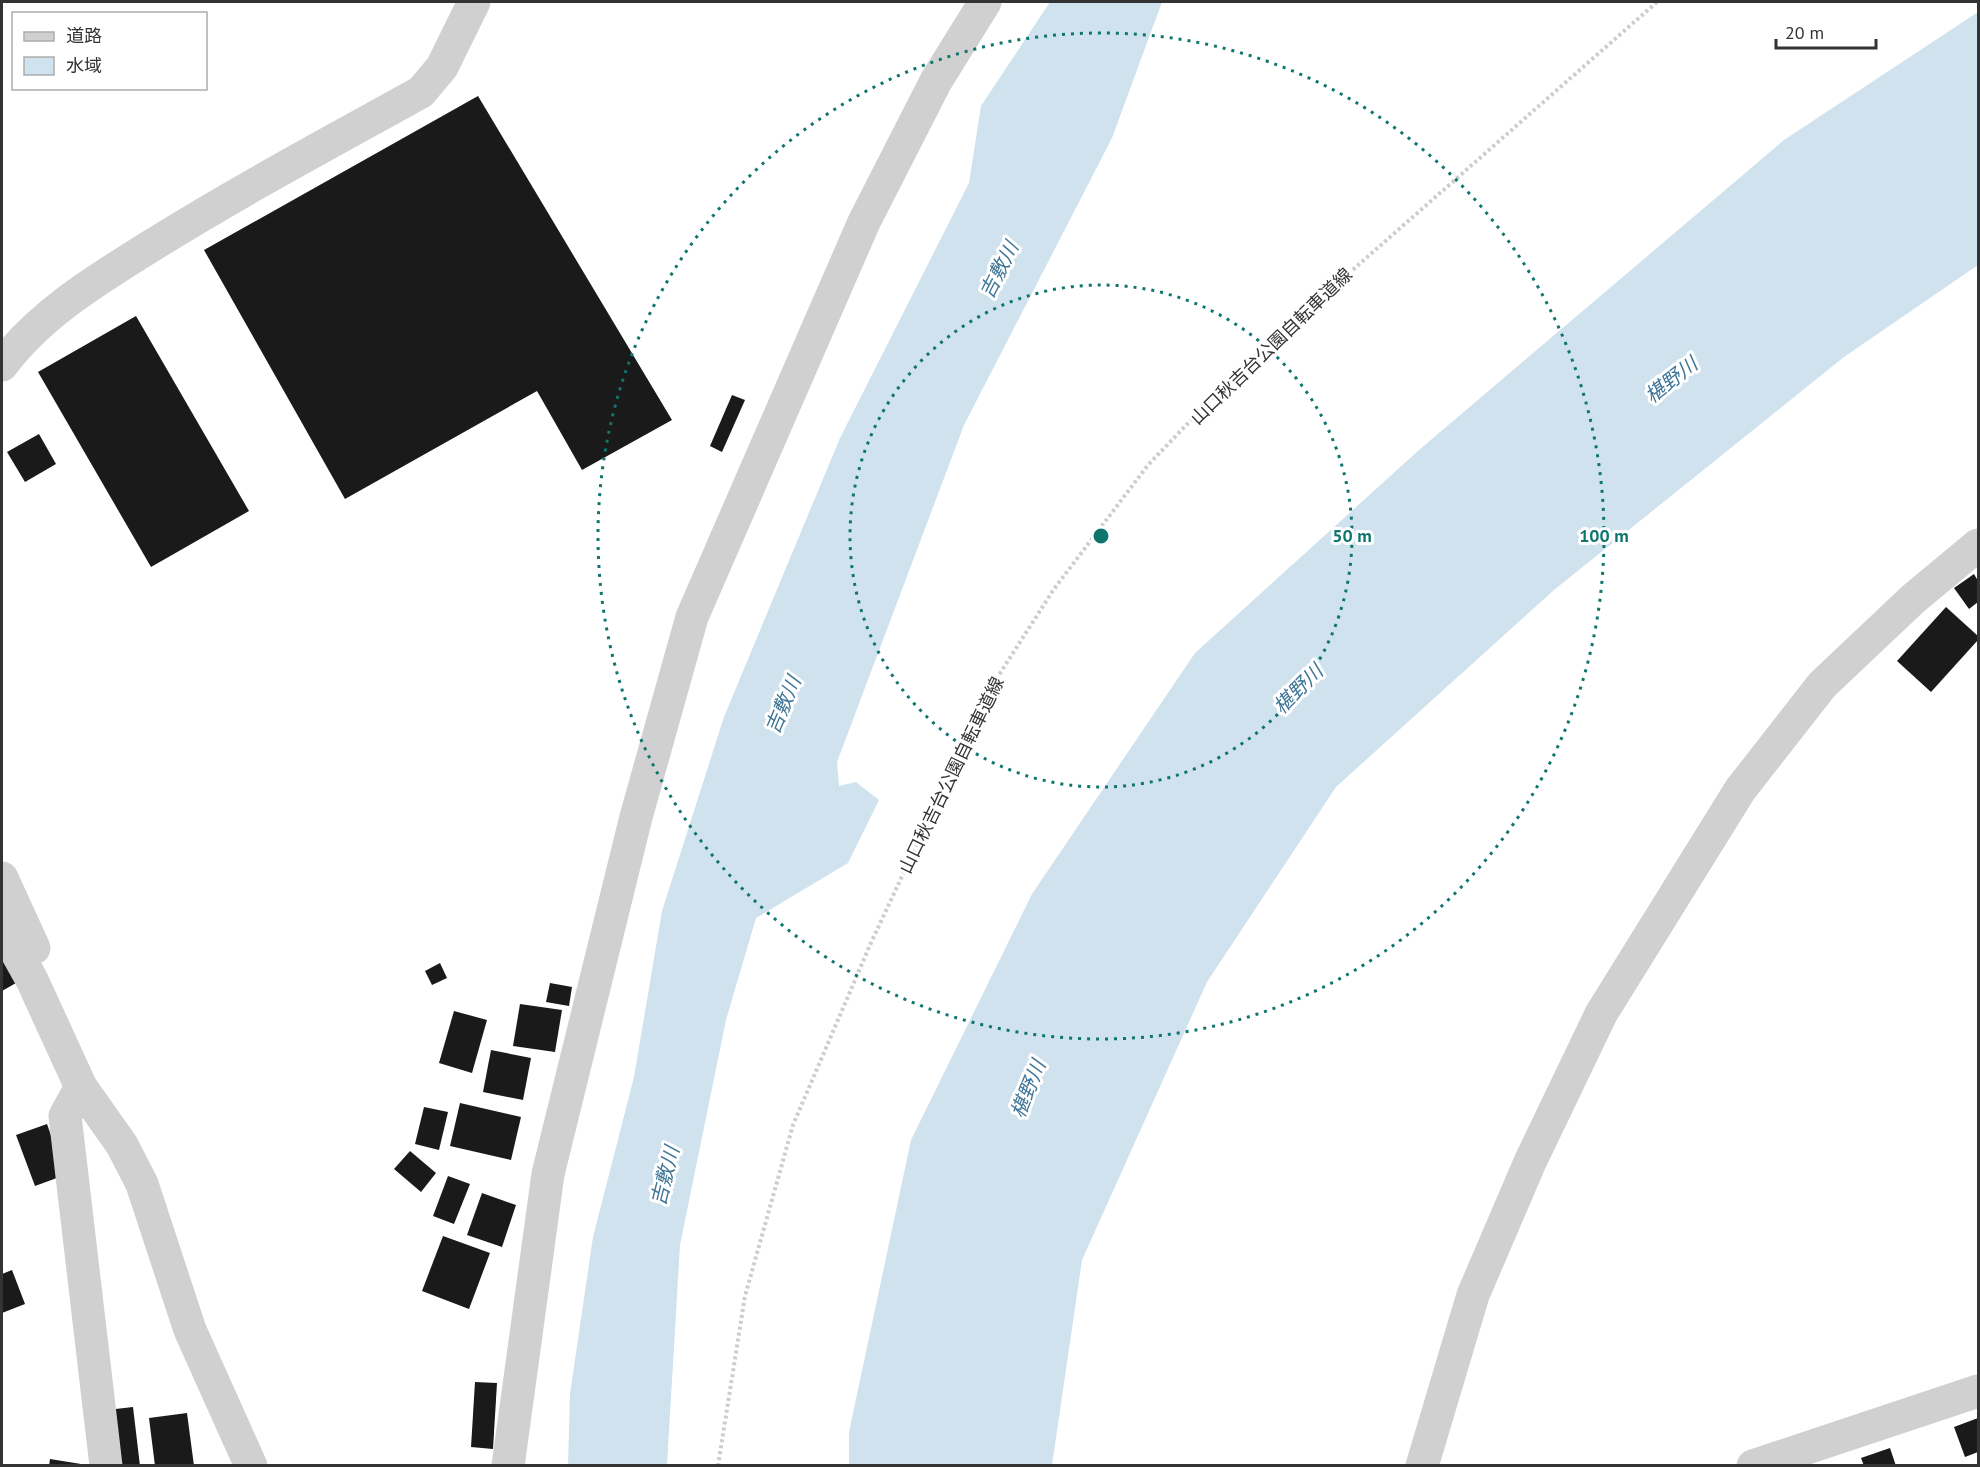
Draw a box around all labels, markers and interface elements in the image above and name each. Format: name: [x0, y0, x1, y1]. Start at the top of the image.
legend: [12, 12, 207, 90]
scale bar: [1776, 12, 1876, 50]
text: 20 m: [1785, 21, 1824, 44]
text: 道路: [66, 24, 102, 47]
text: 水域: [66, 54, 102, 77]
water label: 吉敷川: [974, 236, 1025, 303]
street label: 山口秋吉台公園自転車道線: [1185, 263, 1357, 429]
water label: 椹野川: [1639, 350, 1704, 409]
text: 50 m: [1332, 524, 1372, 547]
text: 100 m: [1579, 524, 1629, 547]
centre of rings: [1091, 526, 1111, 546]
water label: 椹野川: [1268, 657, 1330, 719]
water label: 吉敷川: [759, 670, 807, 738]
street label: 山口秋吉台公園自転車道線: [893, 673, 1009, 877]
water label: 椹野川: [1005, 1054, 1052, 1122]
water label: 吉敷川: [645, 1142, 685, 1208]

